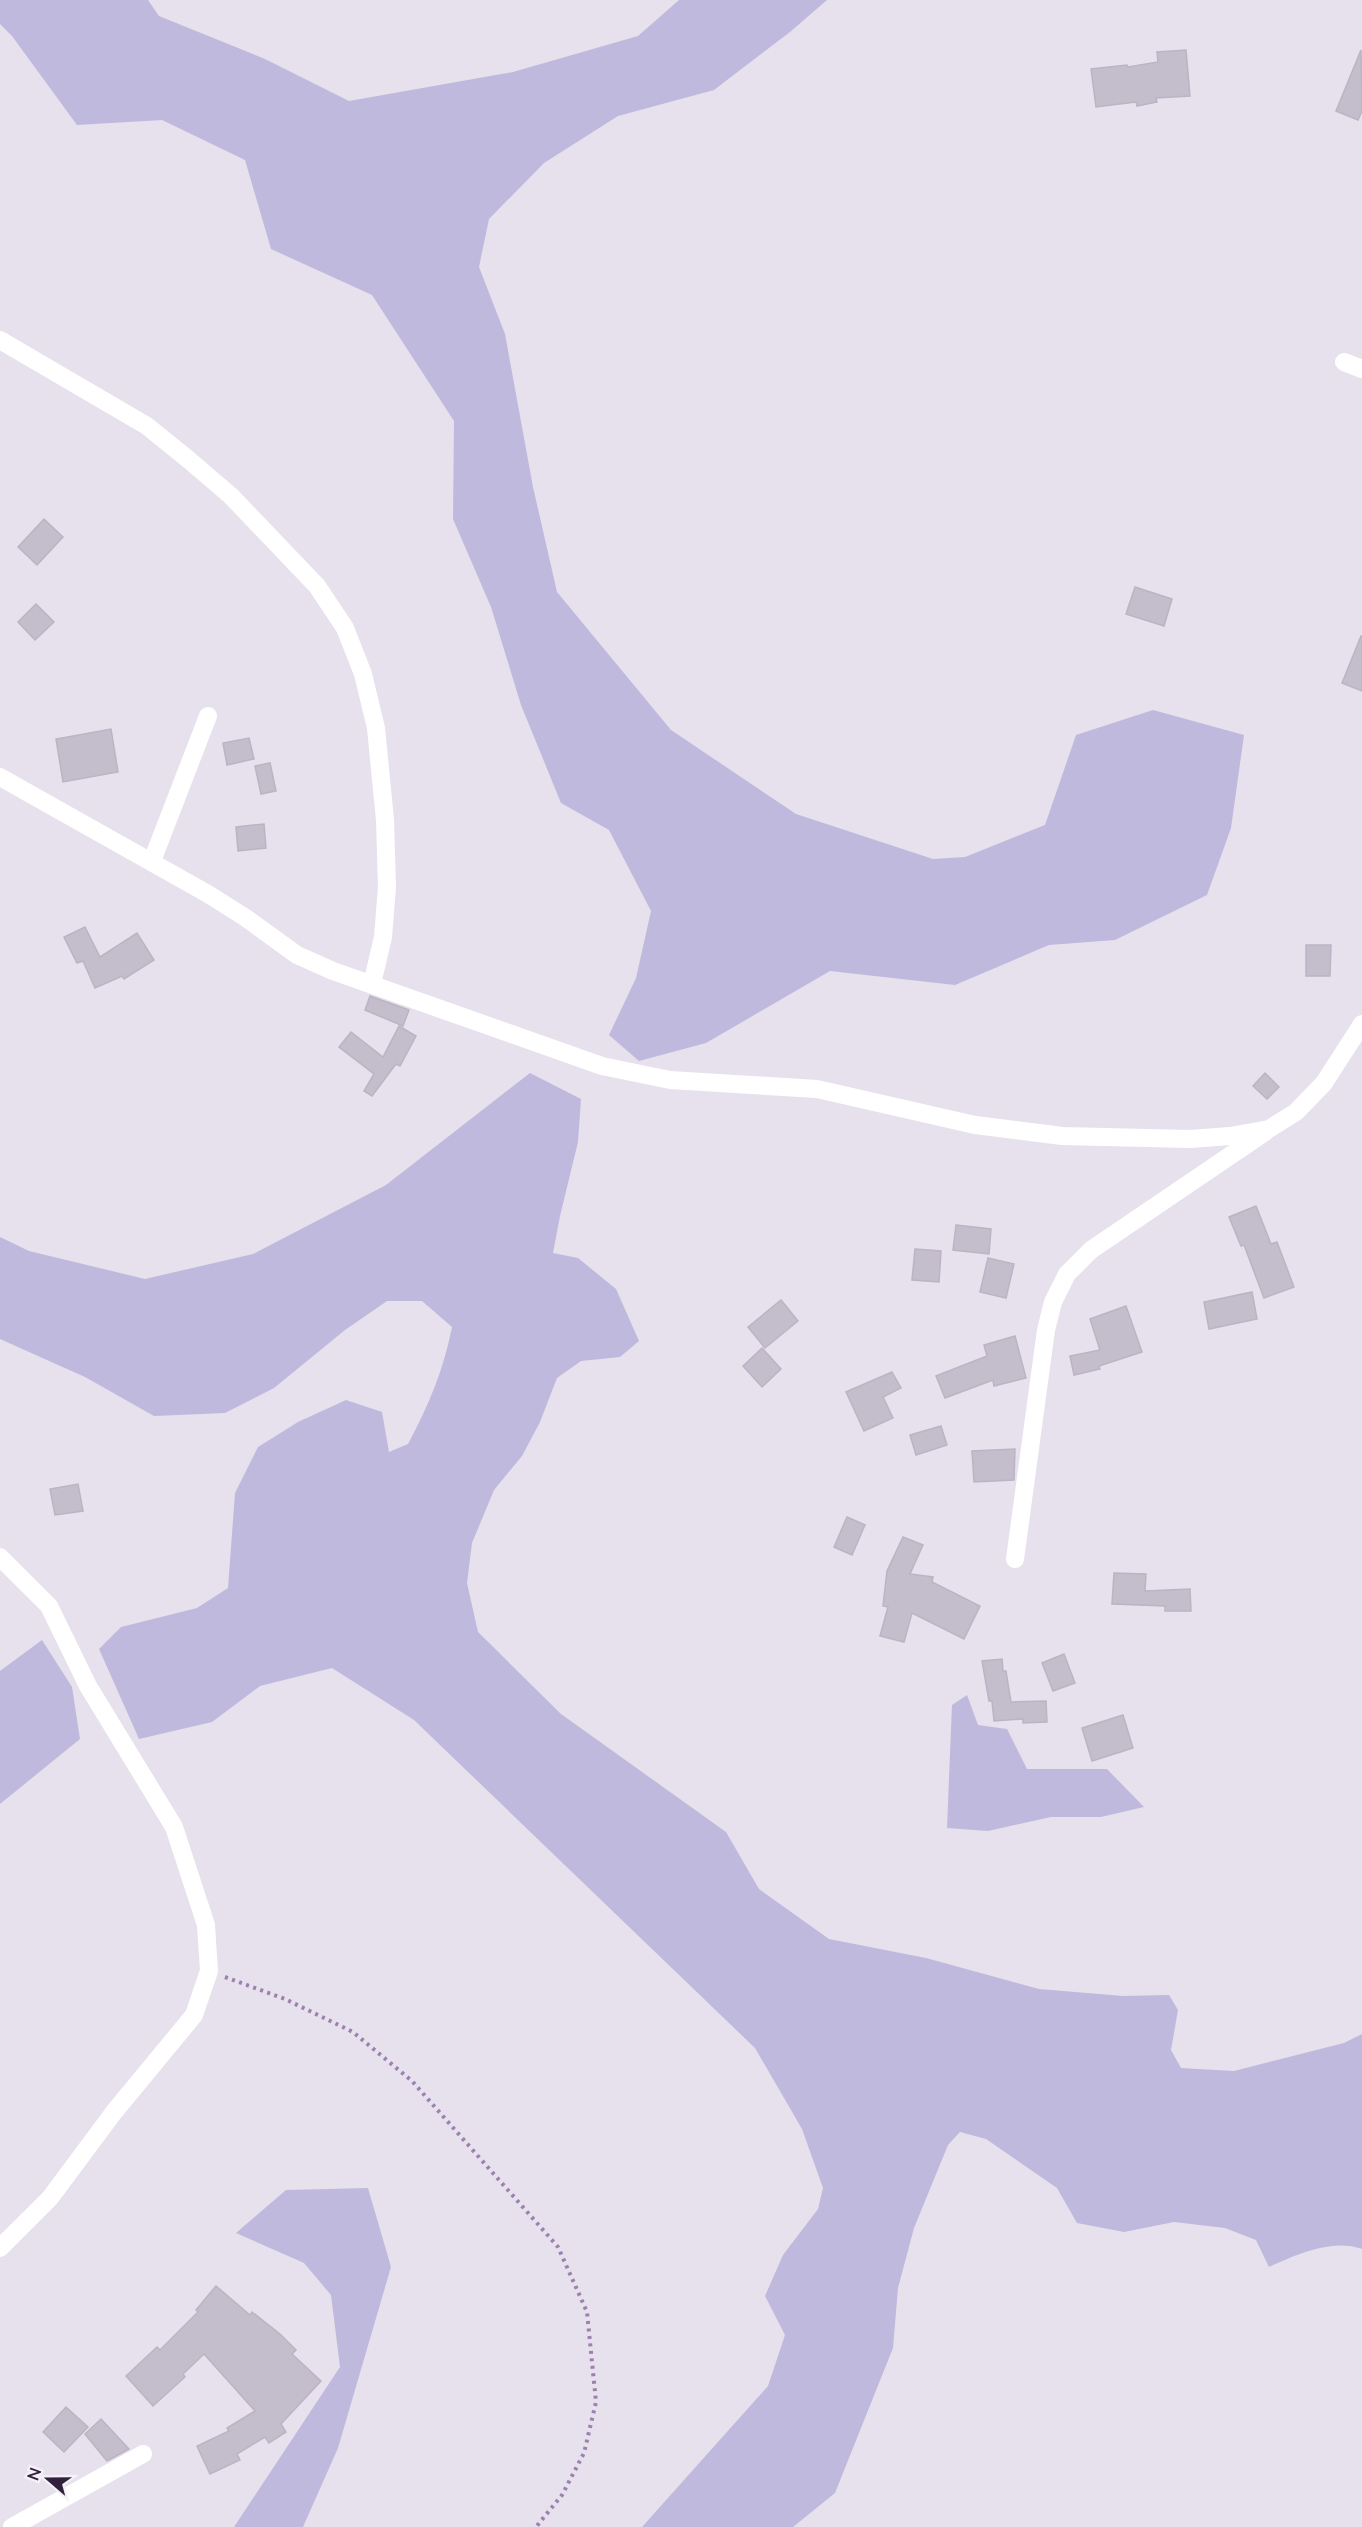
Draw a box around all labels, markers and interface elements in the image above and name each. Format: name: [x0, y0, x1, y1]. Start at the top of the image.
north arrow: [18, 2449, 78, 2509]
text: N: [22, 2465, 44, 2483]

